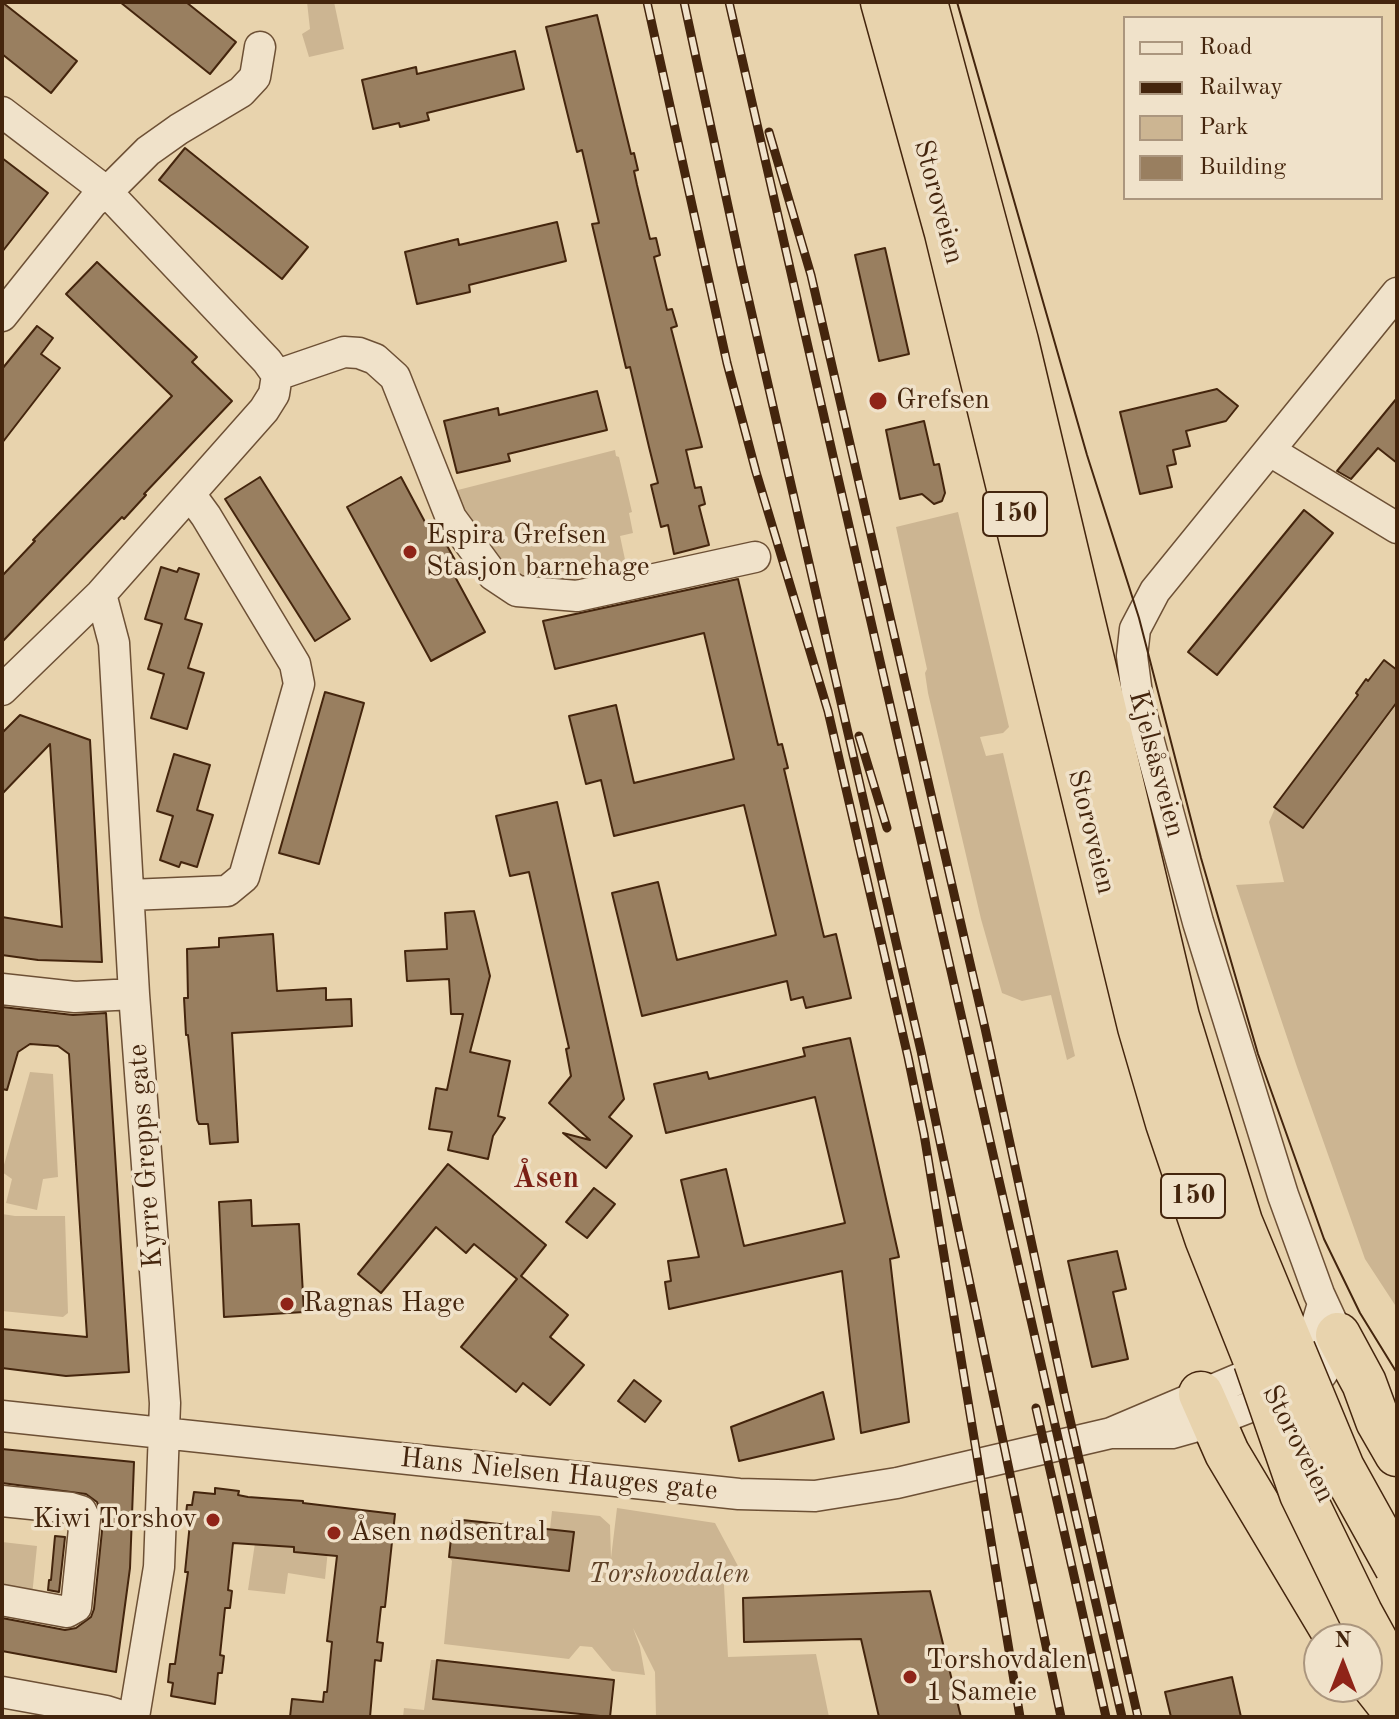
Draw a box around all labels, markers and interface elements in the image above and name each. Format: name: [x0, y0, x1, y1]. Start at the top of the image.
legend: [1123, 16, 1383, 200]
text: Road: [1199, 36, 1252, 60]
text: Railway: [1199, 76, 1283, 100]
text: Park: [1199, 116, 1248, 140]
street label: Storoveien: [905, 136, 971, 268]
text: Building: [1199, 156, 1286, 180]
place label: Grefsen: [896, 384, 990, 418]
marker: Grefsen: [867, 390, 889, 412]
road number: 150: [983, 492, 1047, 536]
place label: Espira Grefsen Stasjon barnehage: [426, 519, 650, 585]
marker: Espira Grefsen Stasjon barnehage: [401, 543, 419, 561]
street label: Kjelsåsveien: [1120, 687, 1192, 841]
street label: Storoveien: [1059, 766, 1123, 898]
street label: Kyrre Grepps gate: [121, 1043, 171, 1269]
district label: Åsen: [513, 1161, 579, 1197]
road number: 150: [1161, 1174, 1225, 1218]
place label: Ragnas Hage: [303, 1287, 465, 1321]
marker: Ragnas Hage: [278, 1295, 296, 1313]
street label: Storoveien: [1254, 1380, 1342, 1508]
street label: Hans Nielsen Hauges gate: [399, 1442, 719, 1508]
place label: Kiwi Torshov: [33, 1503, 197, 1537]
marker: Kiwi Torshov: [204, 1511, 222, 1529]
place label: Åsen nødsentral: [350, 1516, 546, 1550]
marker: Åsen nødsentral: [325, 1524, 343, 1542]
park label: Torshovdalen: [588, 1558, 750, 1592]
north arrow: [1303, 1623, 1383, 1703]
text: N: [1335, 1630, 1351, 1652]
place label: Torshovdalen 1 Sameie: [926, 1644, 1087, 1710]
marker: Torshovdalen 1 Sameie: [901, 1668, 919, 1686]

